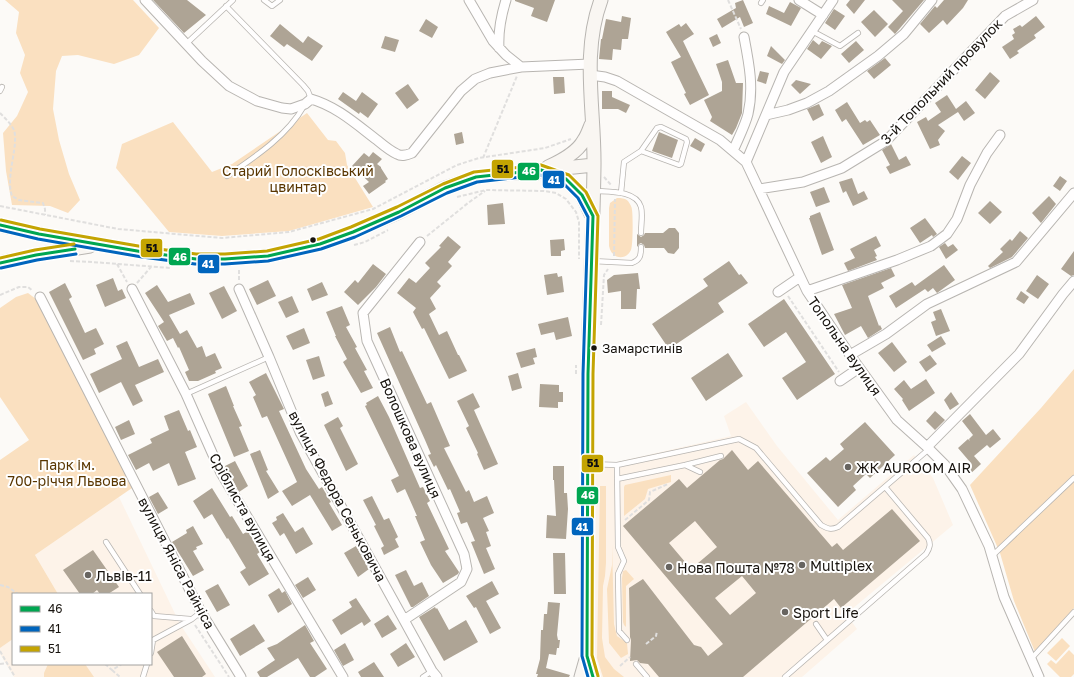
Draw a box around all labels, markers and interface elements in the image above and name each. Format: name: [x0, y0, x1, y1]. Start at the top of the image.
street label: 3-й Топольний провулок: [877, 15, 1005, 147]
line badge: 51: [491, 159, 514, 179]
park label: Старий Голосківський цвинтар: [222, 162, 374, 195]
text: 51: [497, 162, 510, 175]
line badge: 46: [517, 162, 540, 181]
text: 46: [522, 164, 536, 177]
line badge: 41: [542, 170, 565, 189]
text: 41: [548, 173, 561, 186]
unlabelled marker: [308, 235, 318, 245]
line badge: 51: [140, 238, 163, 258]
text: 51: [146, 241, 159, 254]
line badge: 46: [168, 247, 191, 266]
text: 46: [173, 250, 187, 263]
line badge: 41: [197, 254, 220, 274]
text: 41: [202, 257, 215, 270]
street label: Топольна вулиця: [805, 293, 885, 399]
place label: Замарстинів: [602, 340, 683, 356]
marker: Замарстинів: [589, 343, 599, 353]
street label: Волошкова вулиця: [377, 375, 445, 501]
street label: вулиця Федора Сеньковича: [286, 408, 390, 584]
street label: Сріблиста вулиця: [206, 450, 280, 564]
line badge: 51: [581, 454, 604, 473]
park label: Парк ім. 700-річчя Львова: [8, 456, 126, 489]
text: 51: [587, 456, 600, 469]
place label: ЖК AUROOM AIR: [856, 459, 971, 476]
marker: ЖК AUROOM AIR: [843, 462, 853, 472]
line badge: 46: [576, 486, 599, 505]
text: 46: [581, 488, 595, 501]
street label: вулиця Яніса Райніса: [135, 494, 219, 632]
line badge: 41: [571, 517, 594, 536]
text: 41: [576, 520, 589, 533]
place label: Multiplex: [810, 557, 873, 574]
place label: Нова Пошта №78: [677, 559, 795, 576]
marker: Multiplex: [797, 560, 807, 570]
marker: Нова Пошта №78: [664, 562, 674, 572]
place label: Львів-11: [96, 567, 152, 584]
marker: Львів-11: [83, 570, 93, 580]
legend: [12, 593, 152, 665]
text: 46: [48, 601, 63, 616]
place label: Sport Life: [793, 604, 859, 621]
marker: Sport Life: [780, 607, 790, 617]
text: 41: [48, 621, 61, 636]
text: 51: [48, 641, 61, 656]

